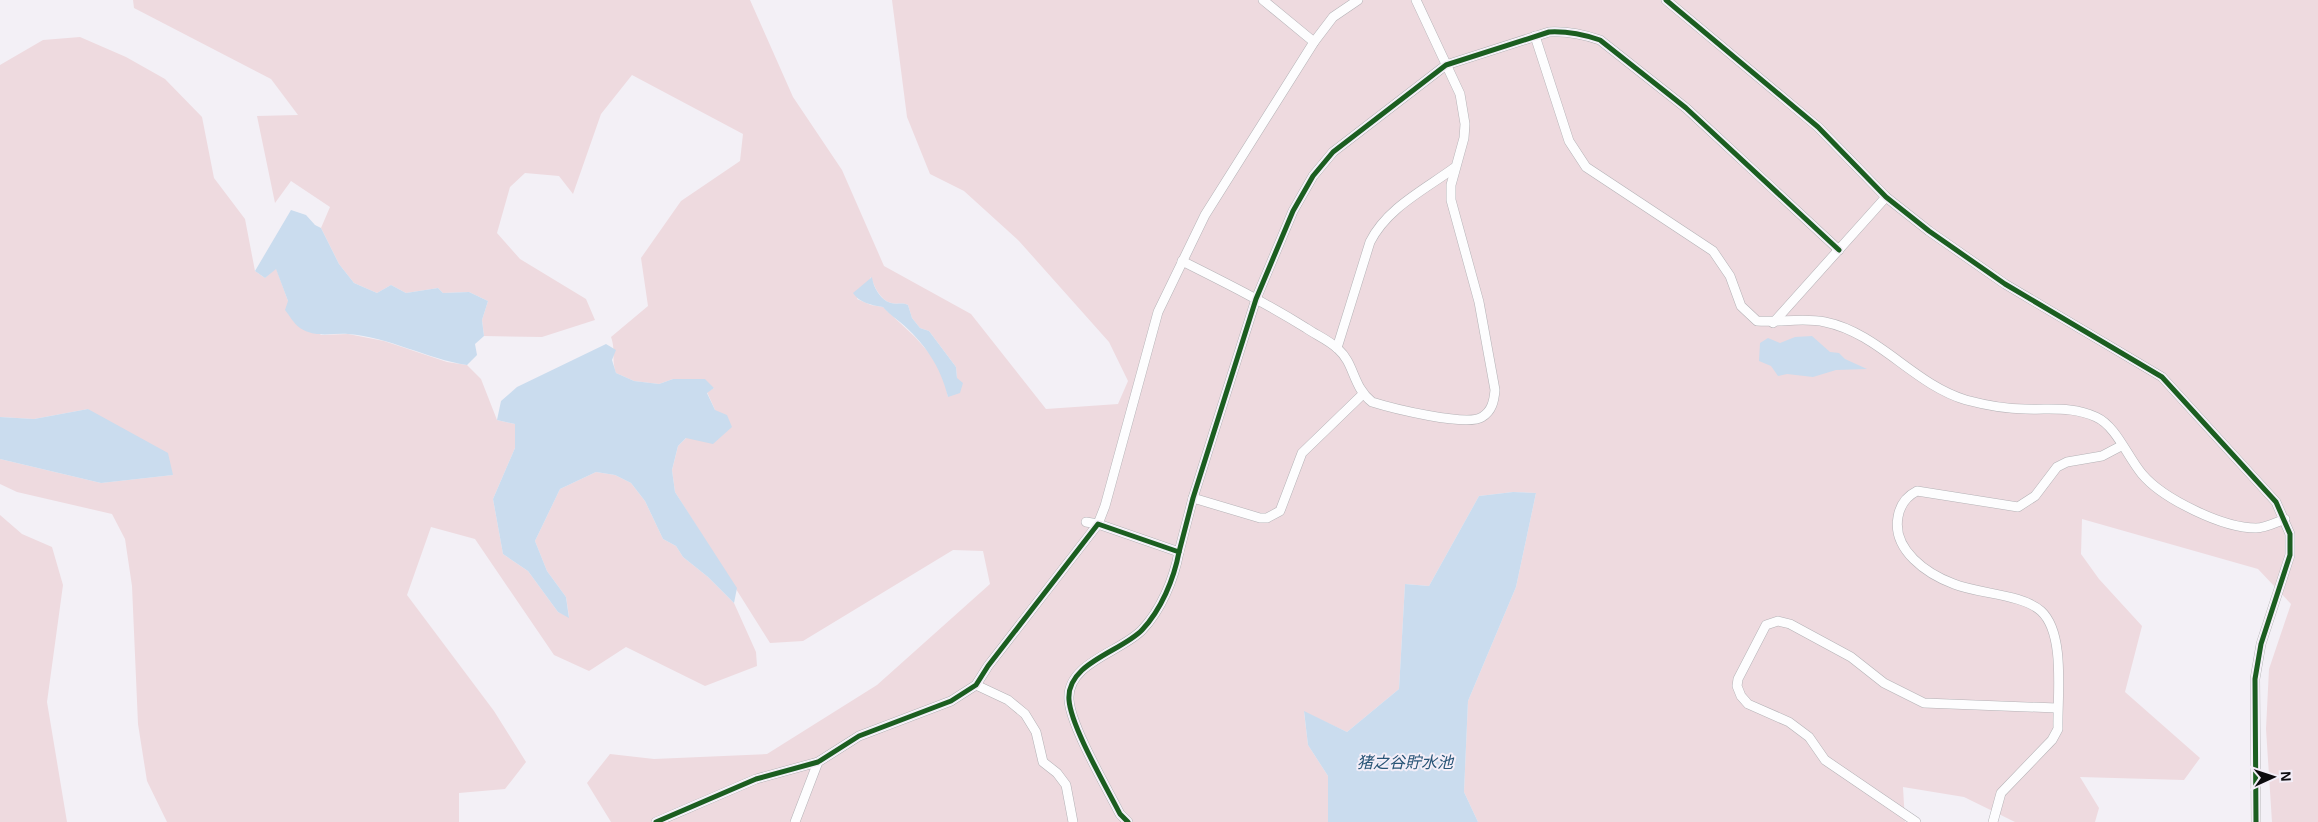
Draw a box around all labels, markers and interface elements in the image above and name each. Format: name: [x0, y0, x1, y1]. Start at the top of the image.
north arrow: [2248, 752, 2298, 802]
water label: 猪之谷貯水池: [1357, 754, 1455, 771]
text: N: [2278, 771, 2294, 782]

